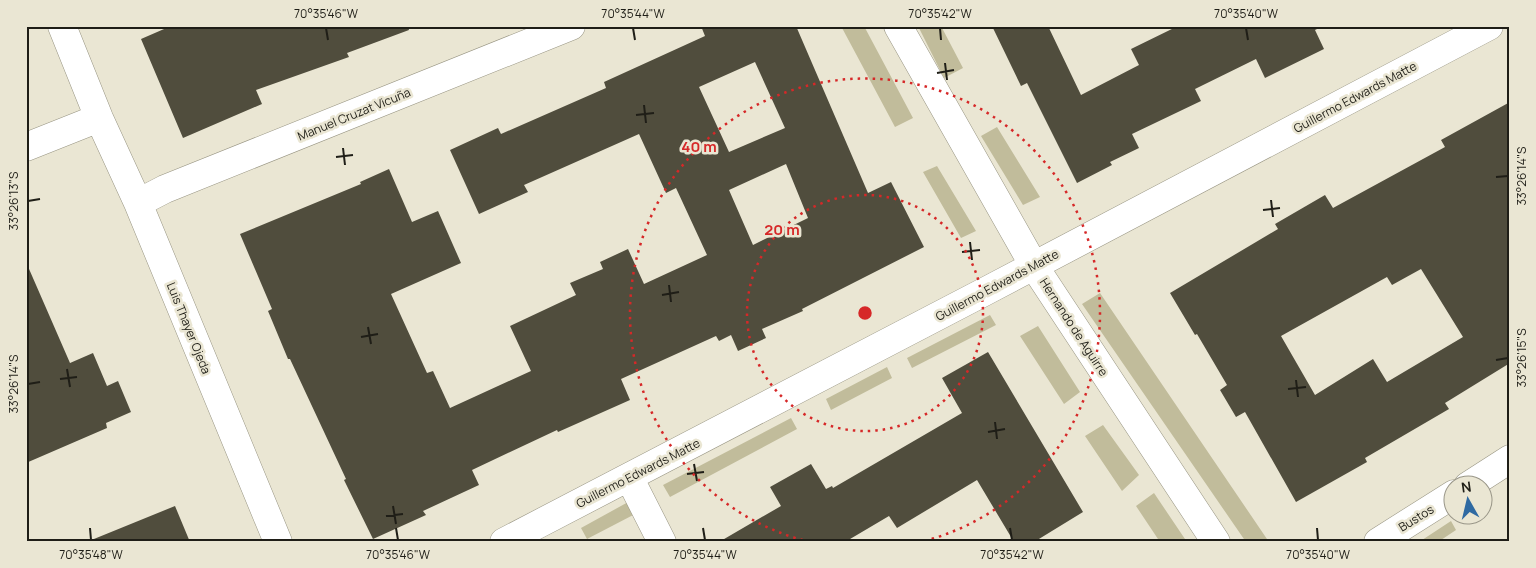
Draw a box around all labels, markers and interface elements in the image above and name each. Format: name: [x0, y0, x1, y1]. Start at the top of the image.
text: 70°35'46"W: [294, 5, 359, 22]
text: 70°35'44"W: [601, 5, 665, 22]
text: 70°35'42"W: [908, 5, 972, 22]
text: 70°35'40"W: [1214, 5, 1279, 22]
street label: Guillermo Edwards Matte: [1290, 57, 1420, 137]
street label: Manuel Cruzat Vicuña: [295, 84, 413, 144]
text: 40 m: [681, 136, 717, 157]
text: 33°26'14"S: [1513, 146, 1530, 206]
text: 33°26'13"S: [5, 172, 22, 230]
text: 20 m: [764, 219, 800, 240]
street label: Guillermo Edwards Matte: [932, 245, 1062, 325]
street label: Hernando de Aguirre: [1036, 275, 1112, 379]
street label: Luis Thayer Ojeda: [163, 280, 215, 376]
centre of rings: [856, 304, 874, 322]
text: 33°26'15"S: [1513, 328, 1530, 388]
text: 33°26'14"S: [5, 354, 22, 414]
street label: Guillermo Edwards Matte: [573, 434, 703, 512]
north arrow: [1444, 476, 1494, 526]
text: N: [1460, 477, 1472, 497]
street label: Bustos: [1395, 501, 1437, 535]
text: 70°35'48"W: [59, 546, 123, 563]
text: 70°35'46"W: [366, 546, 431, 563]
text: 70°35'44"W: [673, 546, 737, 563]
text: 70°35'42"W: [980, 546, 1044, 563]
text: 70°35'40"W: [1286, 546, 1351, 563]

